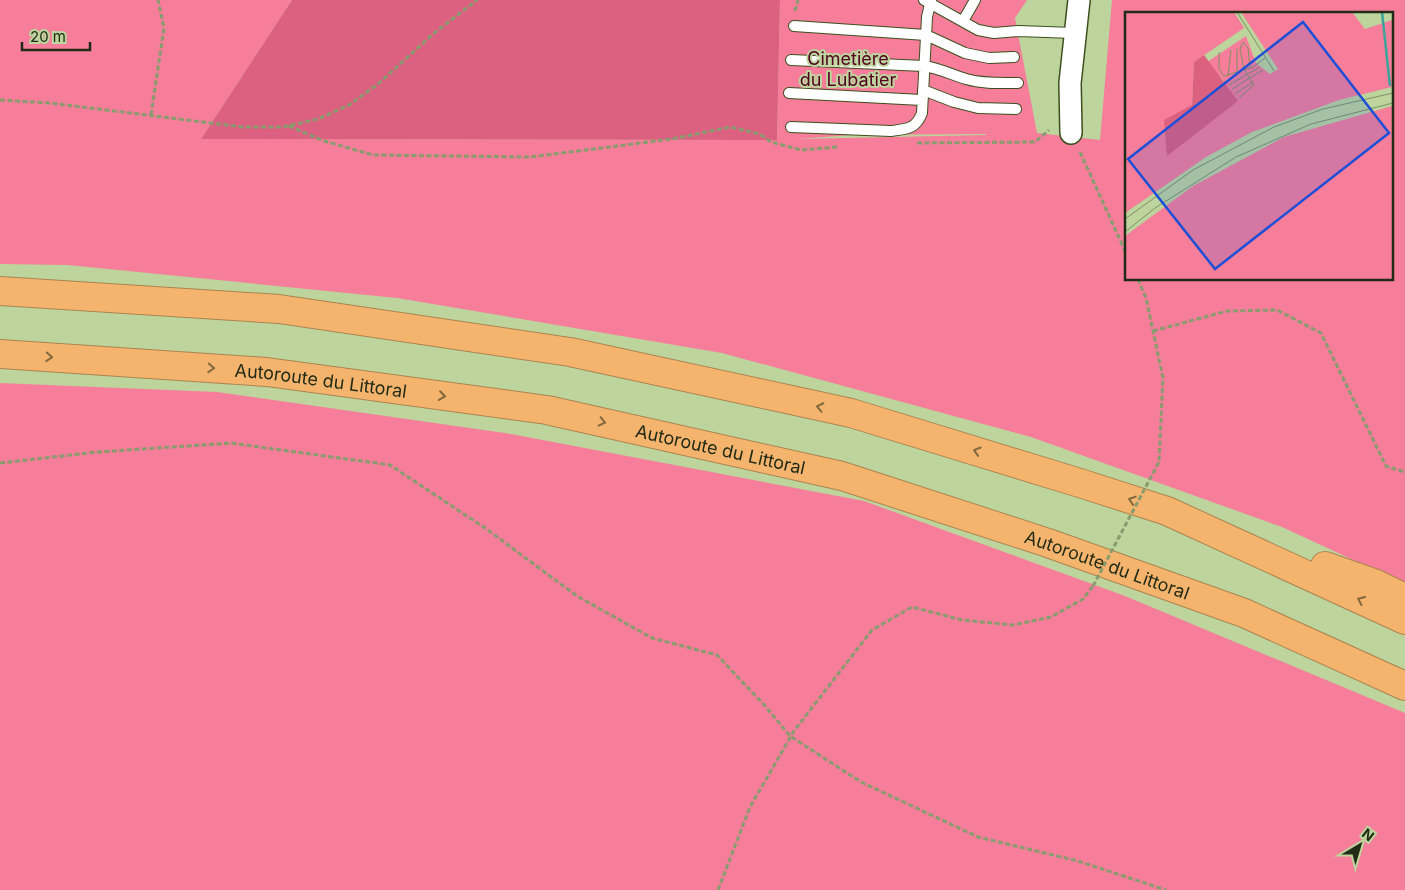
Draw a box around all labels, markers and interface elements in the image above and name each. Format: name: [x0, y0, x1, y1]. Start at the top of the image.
inset map: [1125, 12, 1392, 280]
scale bar: [22, 20, 90, 52]
text: 20 m: [30, 27, 66, 46]
park label: Cimetière du Lubatier: [800, 48, 896, 90]
one-way arrow: [45, 351, 53, 362]
street label: Autoroute du Littoral: [234, 359, 408, 401]
one-way arrow: [207, 363, 215, 374]
one-way arrow: [438, 390, 446, 401]
one-way arrow: [816, 402, 825, 413]
one-way arrow: [597, 416, 606, 427]
street label: Autoroute du Littoral: [634, 420, 807, 478]
one-way arrow: [973, 447, 981, 457]
one-way arrow: [1128, 495, 1136, 505]
street label: Autoroute du Littoral: [1022, 526, 1192, 603]
one-way arrow: [1357, 595, 1366, 606]
north arrow: [1335, 820, 1385, 870]
text: N: [1359, 824, 1378, 844]

